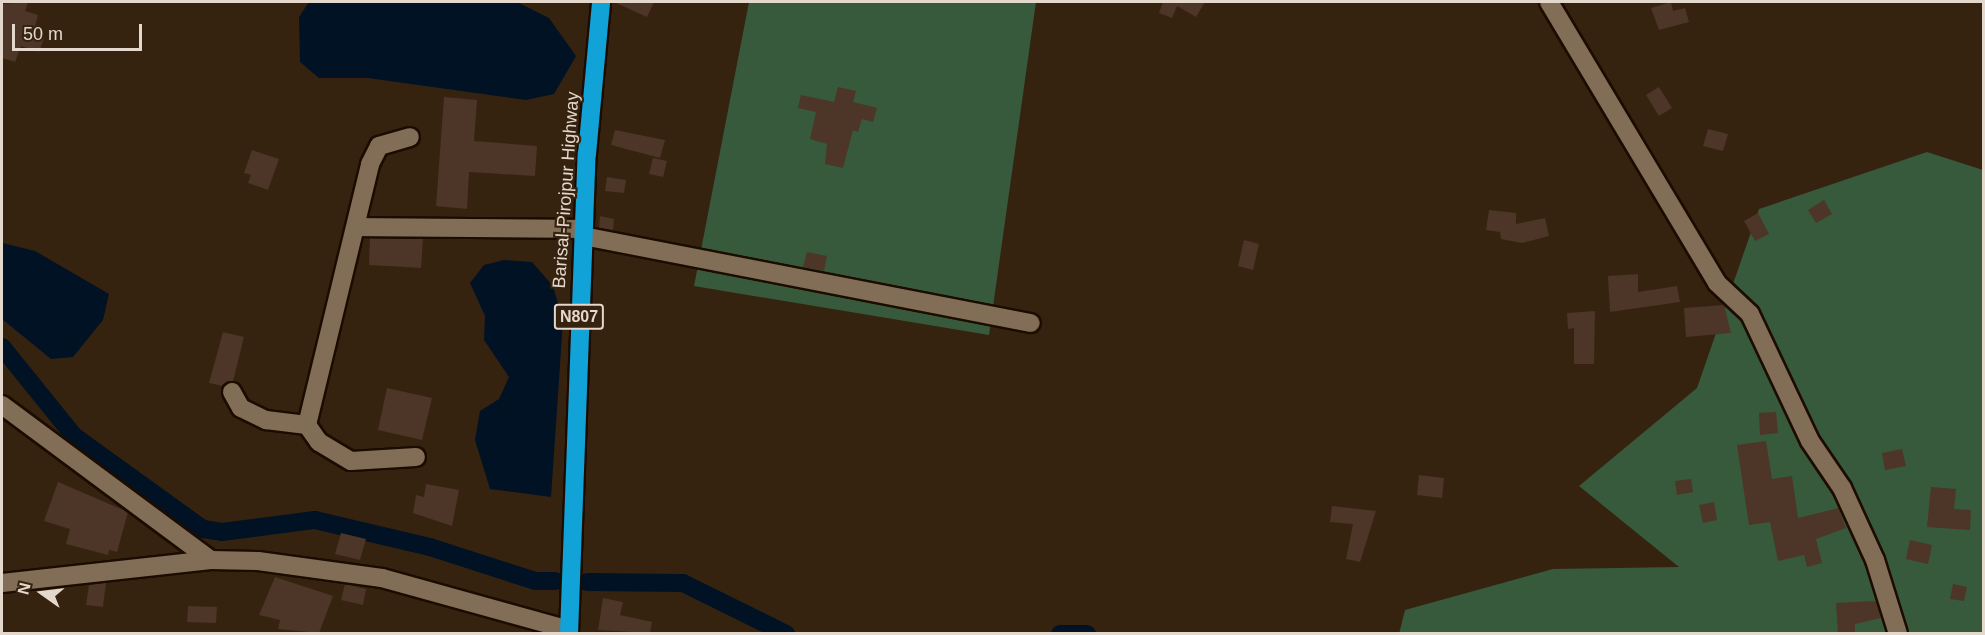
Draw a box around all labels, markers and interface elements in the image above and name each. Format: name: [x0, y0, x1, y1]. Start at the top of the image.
scale bar: [15, 12, 146, 50]
text: 50 m: [23, 24, 63, 44]
street label: Barisal-Pirojpur Highway: [548, 91, 584, 289]
road number: N807: [554, 304, 604, 330]
north arrow: [12, 563, 72, 623]
text: N: [14, 581, 34, 596]

